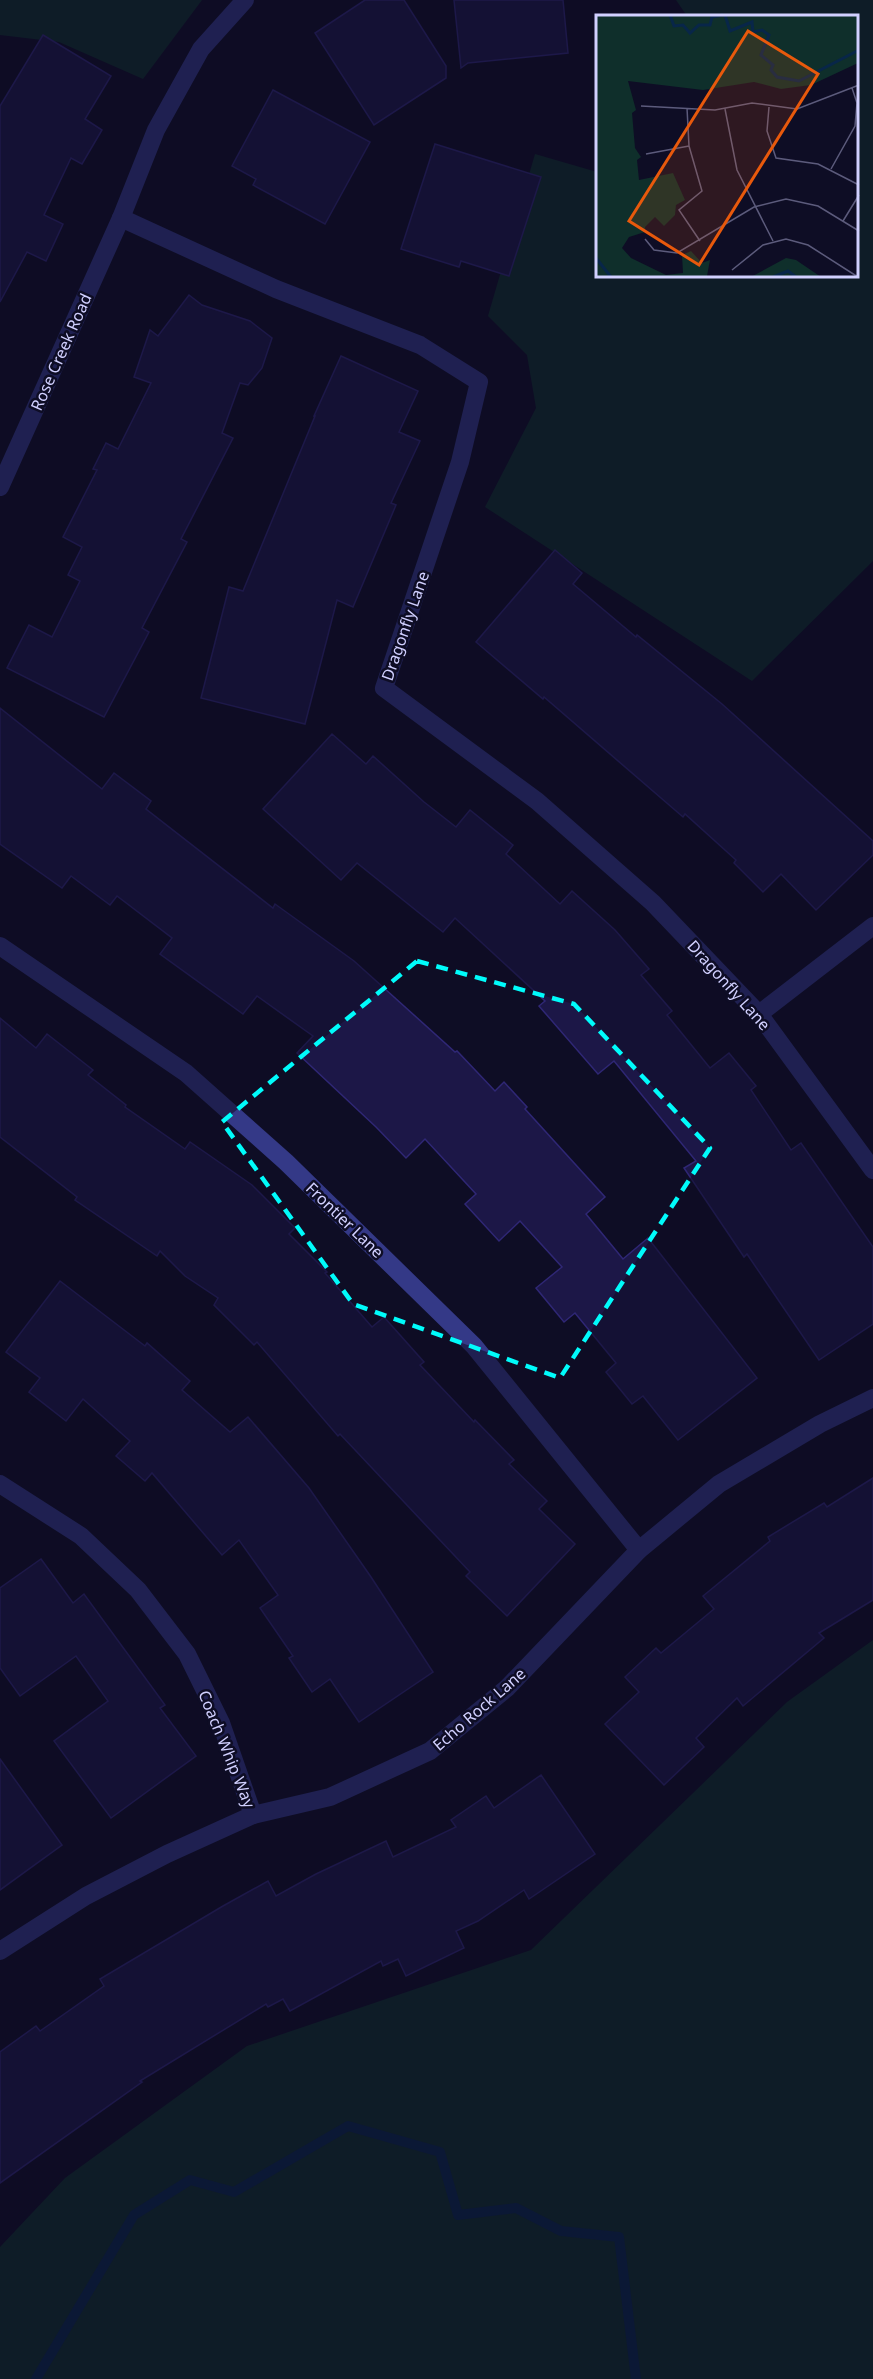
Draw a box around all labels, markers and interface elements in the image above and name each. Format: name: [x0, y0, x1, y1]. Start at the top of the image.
inset map: [596, 15, 858, 278]
street label: Rose Creek Road: [25, 290, 97, 414]
street label: Dragonfly Lane: [376, 568, 434, 684]
street label: Dragonfly Lane: [682, 935, 776, 1035]
street label: Frontier Lane: [301, 1177, 389, 1263]
street label: Echo Rock Lane: [428, 1662, 530, 1756]
street label: Coach Whip Way: [193, 1687, 261, 1812]

